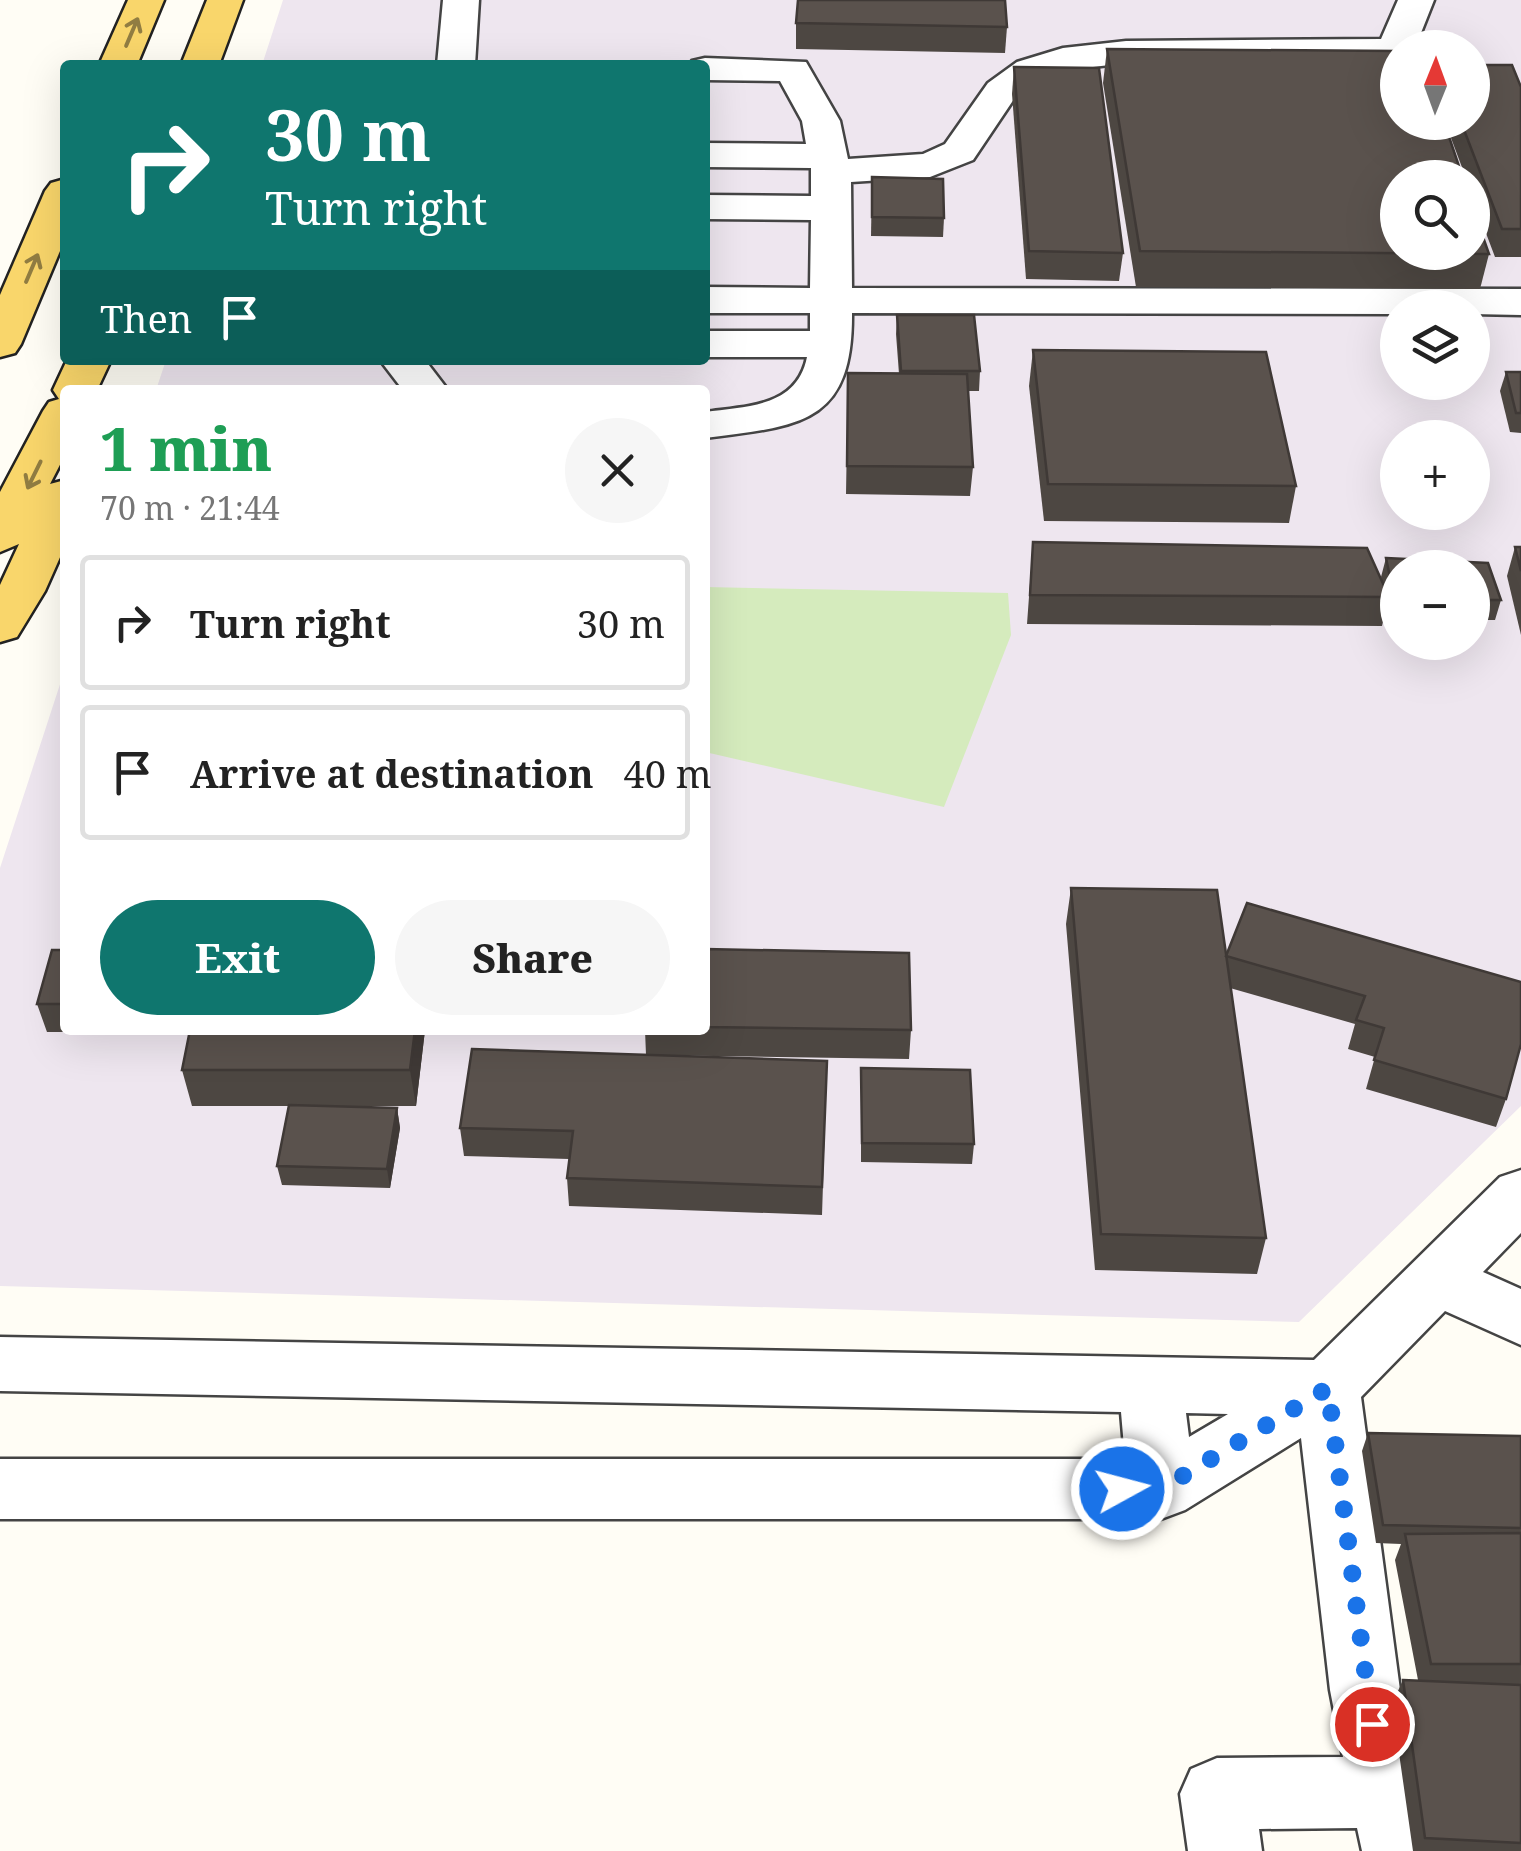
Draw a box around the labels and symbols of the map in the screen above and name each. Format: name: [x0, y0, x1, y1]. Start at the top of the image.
one-way arrow: [124, 18, 142, 48]
north arrow: [1380, 30, 1490, 140]
one-way arrow: [25, 253, 43, 284]
one-way arrow: [24, 460, 43, 489]
position arrow: [1070, 1437, 1174, 1541]
pin: [1330, 1682, 1415, 1767]

